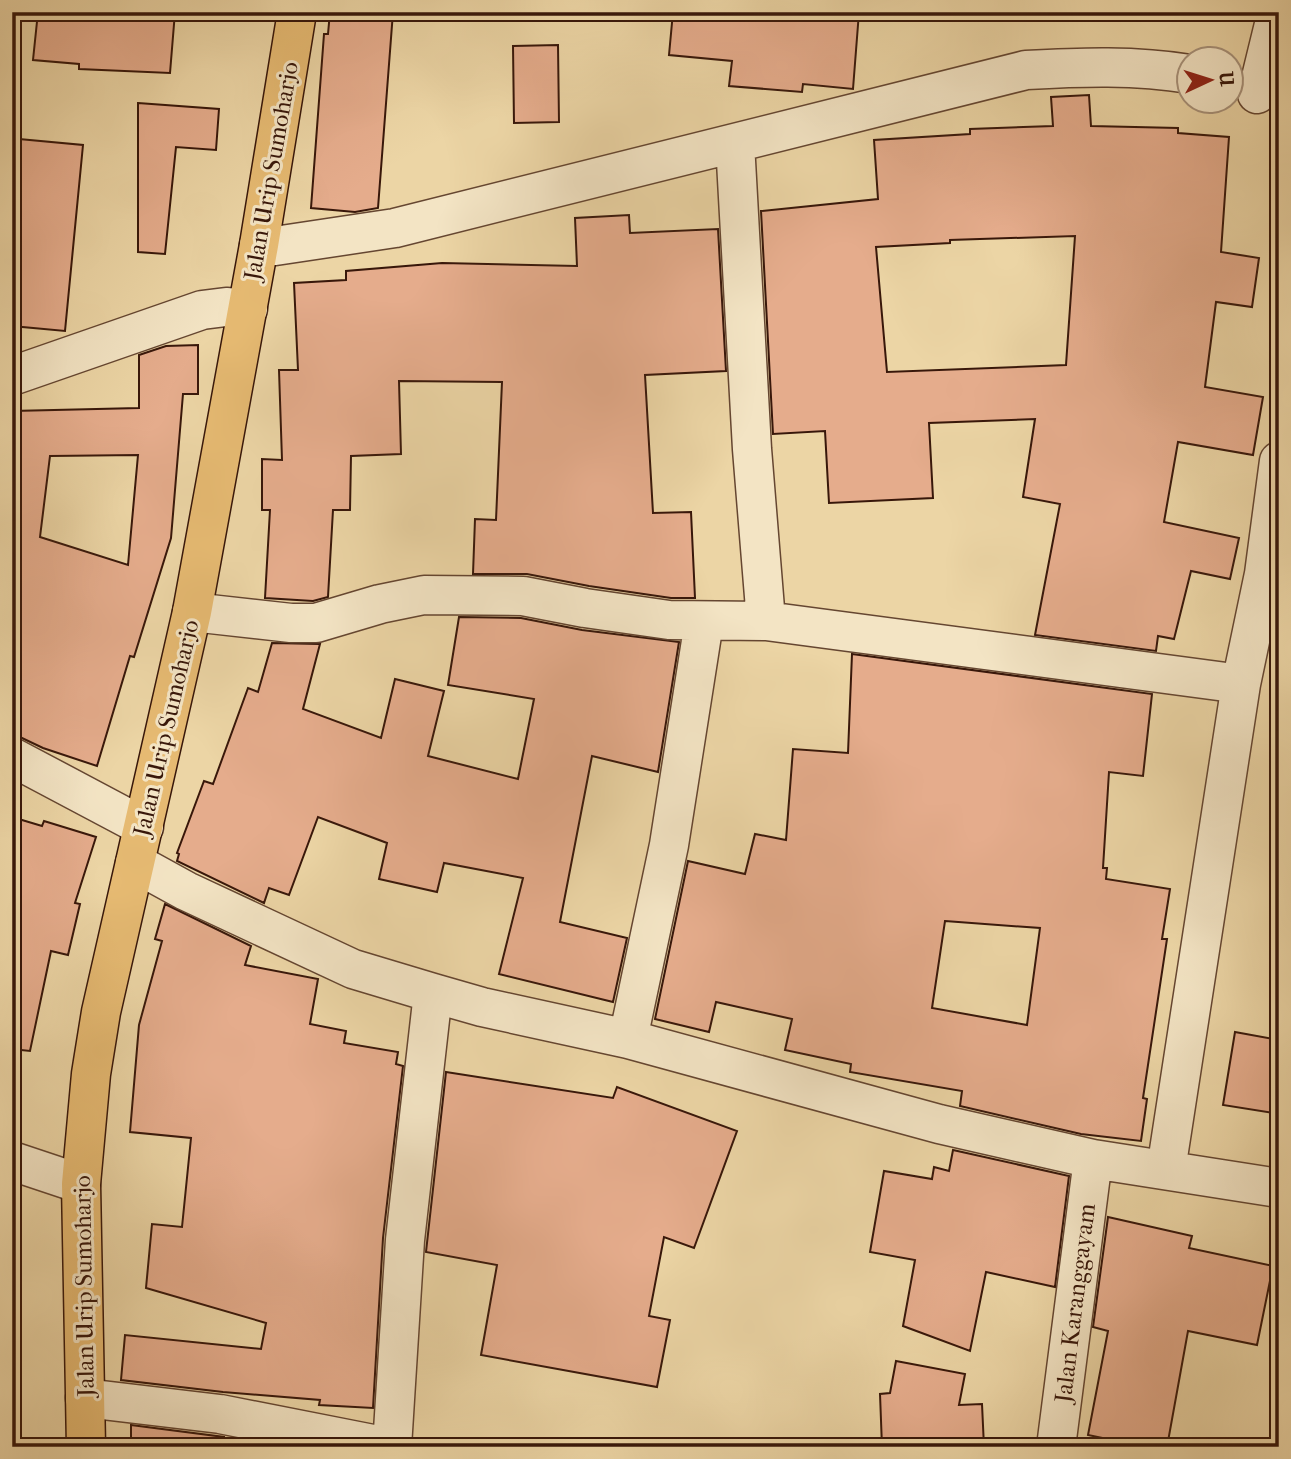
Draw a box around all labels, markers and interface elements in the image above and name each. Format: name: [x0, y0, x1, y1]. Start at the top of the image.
north arrow: [1176, 46, 1246, 116]
street label: Jalan Urip Sumoharjo: [238, 59, 304, 285]
text: U: [1214, 70, 1237, 87]
street label: Jalan Urip Sumoharjo: [127, 617, 205, 841]
street label: Jalan Urip Sumoharjo: [68, 1175, 100, 1399]
street label: Jalan Karanggayam: [1049, 1202, 1101, 1406]

